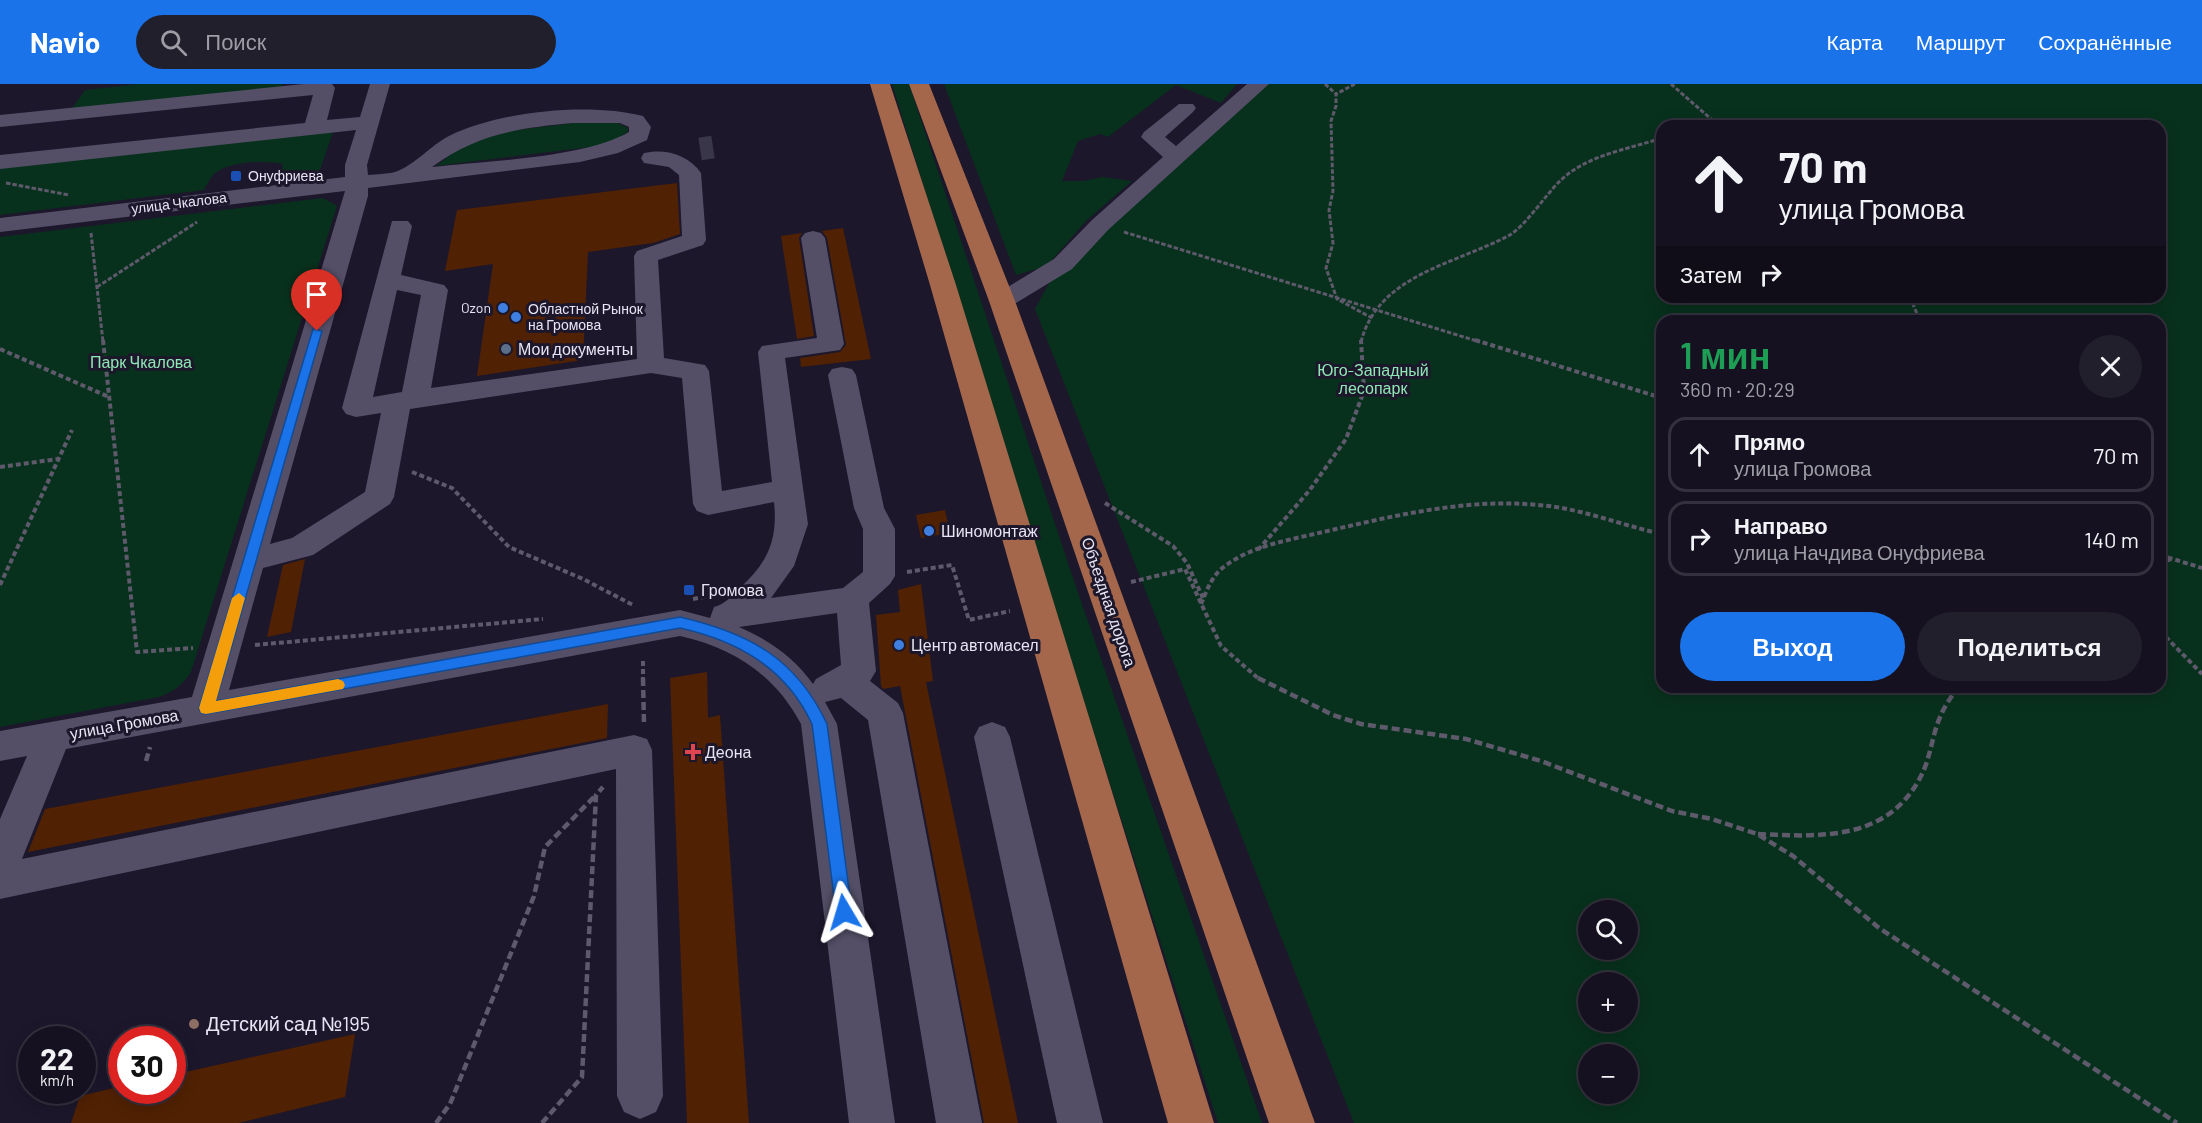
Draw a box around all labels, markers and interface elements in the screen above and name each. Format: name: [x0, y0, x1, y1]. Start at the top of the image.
search box: [136, 15, 556, 69]
text: Navio: [30, 25, 100, 59]
icon: search: [157, 26, 190, 59]
text: Поиск: [205, 28, 266, 54]
text: Карта: [1827, 29, 1883, 54]
text: Маршрут: [1916, 29, 2005, 54]
text: Сохранённые: [2038, 29, 2172, 54]
text: 70 m: [1779, 141, 1867, 191]
icon: ahead: [1680, 144, 1758, 222]
place label: Онуфриева: [248, 167, 324, 184]
marker: Онуфриева: [229, 169, 243, 183]
street label: улица Чкалова: [130, 188, 228, 217]
text: улица Громова: [1779, 192, 1964, 224]
icon: right: [1754, 258, 1787, 291]
text: Затем: [1680, 261, 1742, 287]
pin: [291, 269, 342, 331]
icon: arrive: [300, 278, 333, 311]
place label: Ozon: [461, 299, 491, 316]
place label: Областной Рынок на Громова: [528, 300, 644, 333]
marker: Ozon: [496, 301, 510, 315]
marker: Областной Рынок на Громова: [509, 310, 523, 324]
text: 1 мин: [1680, 333, 1770, 376]
button: close: [2079, 335, 2142, 398]
place label: Мои документы: [518, 339, 633, 358]
marker: Мои документы: [499, 342, 513, 356]
park label: Парк Чкалова: [90, 352, 192, 371]
park label: Юго-Западный лесопарк: [1317, 360, 1429, 397]
text: 360 m · 20:29: [1680, 377, 1795, 401]
text: Прямо: [1734, 428, 1805, 454]
icon: ahead: [1683, 438, 1716, 471]
text: 70 m: [2094, 442, 2139, 468]
text: улица Громова: [1734, 456, 1871, 480]
text: Направо: [1734, 512, 1828, 538]
place label: Шиномонтаж: [941, 521, 1038, 540]
icon: right: [1683, 522, 1716, 555]
marker: Шиномонтаж: [922, 524, 936, 538]
text: 140 m: [2084, 526, 2139, 552]
street label: Объездная дорога: [1078, 534, 1141, 669]
text: улица Начдива Онуфриева: [1734, 540, 1985, 564]
place label: Громова: [701, 580, 764, 599]
marker: Громова: [682, 583, 696, 597]
button: Выход: [1680, 612, 1905, 681]
button: Поделиться: [1917, 612, 2142, 681]
place label: Центр автомасел: [911, 635, 1039, 654]
marker: Центр автомасел: [892, 638, 906, 652]
street label: улица Громова: [68, 705, 180, 742]
place label: Деона: [705, 742, 751, 761]
marker: Деона: [686, 745, 700, 759]
position arrow: [812, 880, 876, 944]
map controls: [1578, 900, 1638, 1104]
button: search: [1578, 900, 1638, 960]
button: +: [1578, 972, 1638, 1032]
place label: Детский сад №195: [206, 1011, 370, 1035]
marker: Детский сад №195: [187, 1017, 201, 1031]
speed limit sign: 30: [108, 1026, 186, 1104]
text: 22: [40, 1040, 74, 1076]
button: −: [1578, 1044, 1638, 1104]
text: km/h: [40, 1071, 74, 1089]

